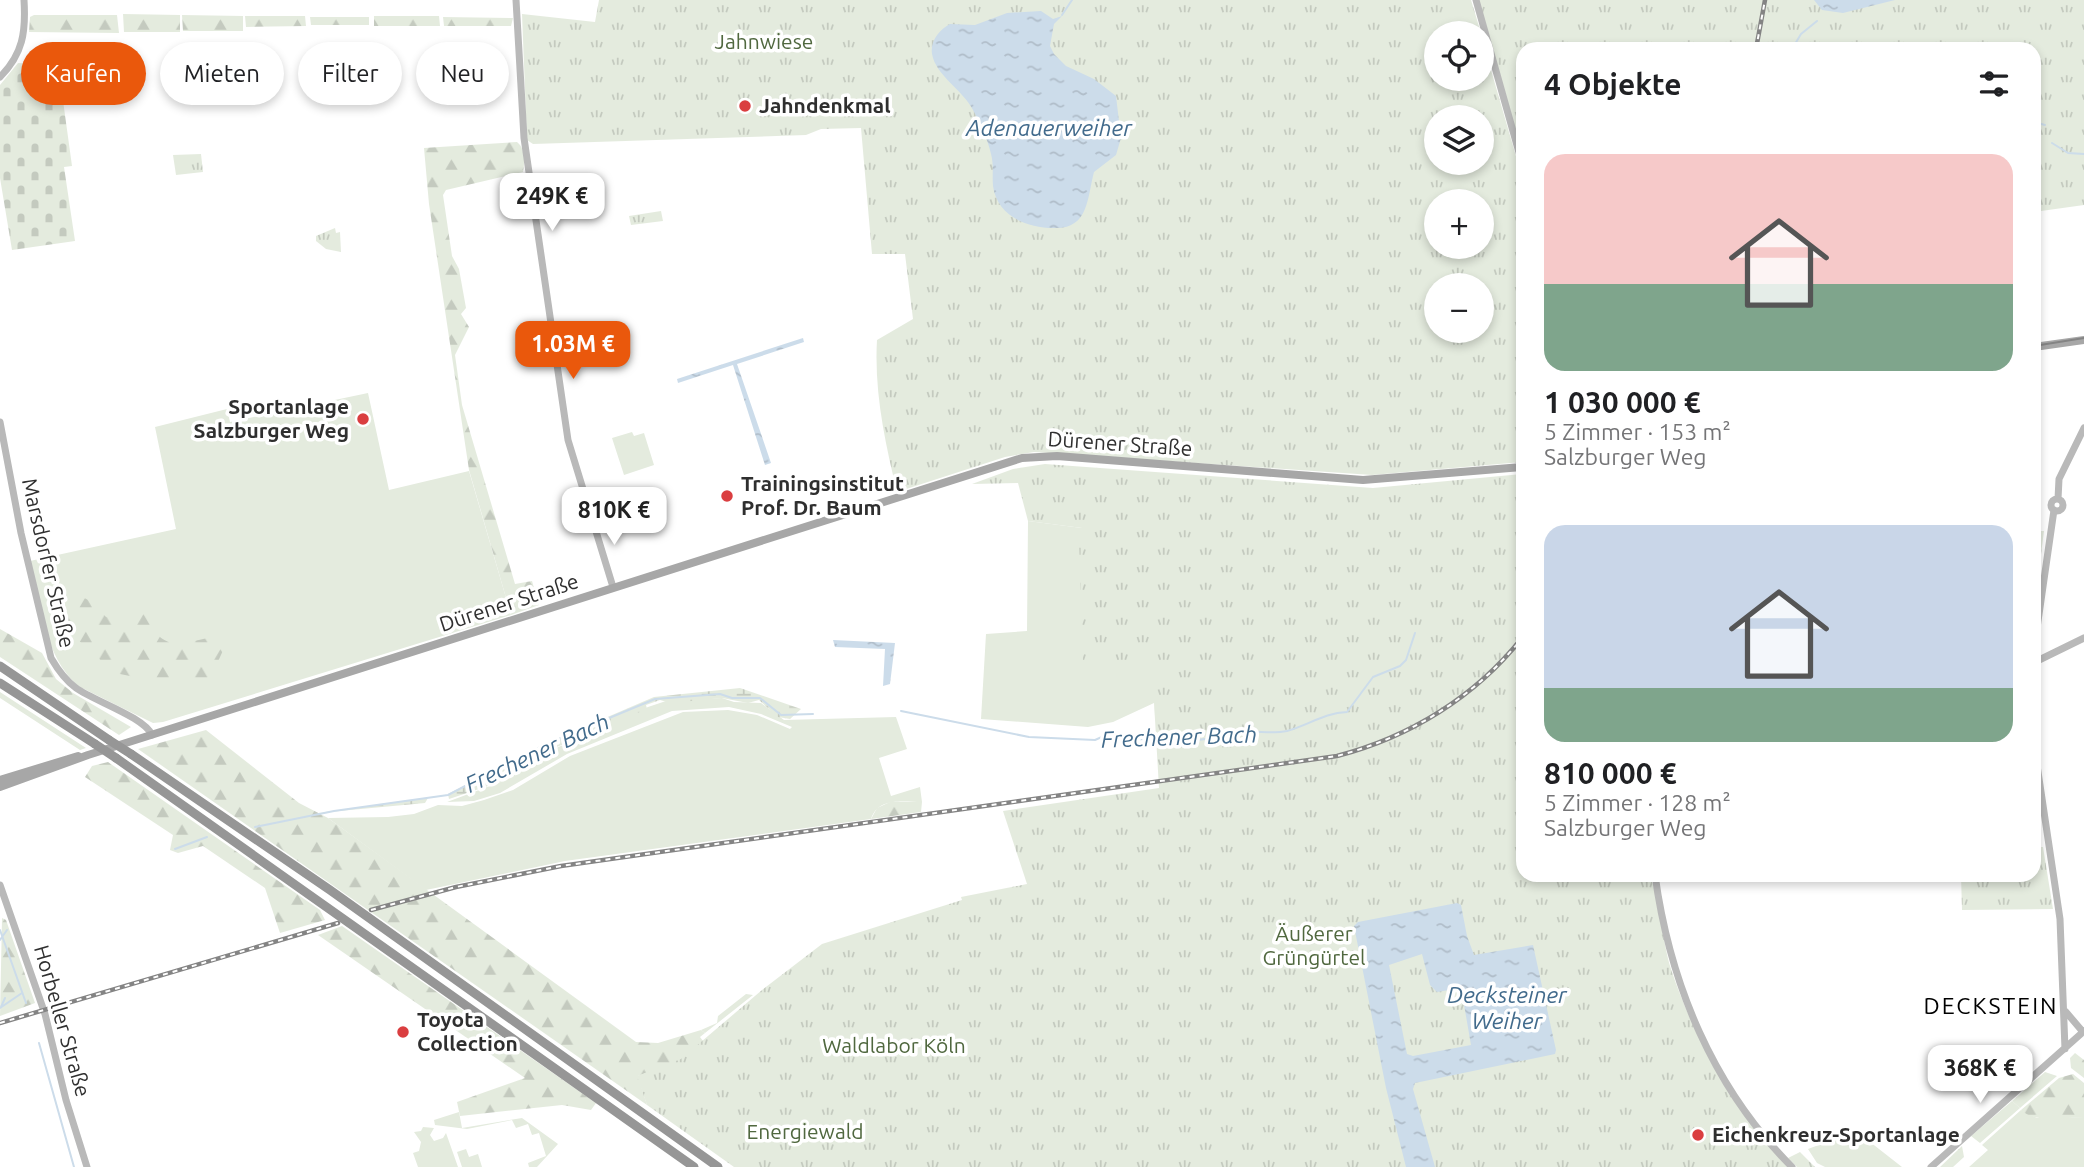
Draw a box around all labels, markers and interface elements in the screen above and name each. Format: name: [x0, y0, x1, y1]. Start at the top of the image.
map controls: [1424, 21, 1494, 343]
button: locate: [1424, 21, 1494, 91]
park label: Jahnwiese: [715, 29, 813, 53]
chip: Kaufen: [21, 42, 146, 105]
chip: Mieten: [160, 42, 284, 105]
chip: Filter: [298, 42, 402, 105]
chip: Neu: [416, 42, 509, 105]
icon: filters: [1975, 65, 2013, 103]
text: 4 Objekte: [1544, 67, 1682, 101]
place label: Jahndenkmal: [759, 93, 891, 117]
marker: Jahndenkmal: [737, 98, 753, 114]
button: layers: [1424, 105, 1494, 175]
water label: Adenauerweiher: [965, 115, 1133, 140]
pin: 249K €: [495, 174, 609, 233]
text: 249K €: [516, 183, 588, 208]
button: +: [1424, 189, 1494, 259]
icon: home: [1716, 200, 1842, 326]
button: −: [1424, 273, 1494, 343]
pin: 1.03M €: [508, 322, 638, 381]
text: 1.03M €: [531, 331, 615, 356]
text: 1 030 000 €: [1544, 385, 1701, 419]
place label: Sportanlage Salzburger Weg: [194, 394, 349, 442]
marker: Sportanlage Salzburger Weg: [355, 411, 371, 427]
text: 5 Zimmer · 153 m²: [1544, 419, 1731, 444]
street label: Dürener Straße: [1047, 426, 1193, 460]
text: Salzburger Weg: [1544, 444, 1707, 469]
place label: Trainingsinstitut Prof. Dr. Baum: [741, 471, 904, 519]
street label: Marsdorfer Straße: [18, 476, 80, 650]
pin: 810K €: [557, 488, 671, 547]
marker: Trainingsinstitut Prof. Dr. Baum: [719, 488, 735, 504]
text: 810K €: [578, 497, 650, 522]
street label: Dürener Straße: [436, 568, 581, 636]
icon: home: [1716, 571, 1842, 697]
water label: Frechener Bach: [461, 708, 613, 797]
water label: Frechener Bach: [1101, 721, 1257, 752]
text: 810 000 €: [1544, 756, 1677, 790]
text: 5 Zimmer · 128 m²: [1544, 790, 1731, 815]
text: Salzburger Weg: [1544, 815, 1707, 840]
park label: Äußerer Grüngürtel: [1262, 921, 1366, 969]
street label: Horbeller Straße: [30, 942, 96, 1099]
water label: Decksteiner Weiher: [1447, 982, 1568, 1033]
district label: DECKSTEIN: [1924, 993, 2058, 1018]
place label: Toyota Collection: [417, 1007, 518, 1055]
marker: Toyota Collection: [395, 1024, 411, 1040]
park label: Waldlabor Köln: [822, 1033, 966, 1057]
pin: 368K €: [1923, 1046, 2037, 1105]
text: 368K €: [1944, 1055, 2016, 1080]
park label: Energiewald: [747, 1119, 863, 1143]
place label: Eichenkreuz-Sportanlage: [1712, 1122, 1960, 1146]
marker: Eichenkreuz-Sportanlage: [1690, 1127, 1706, 1143]

